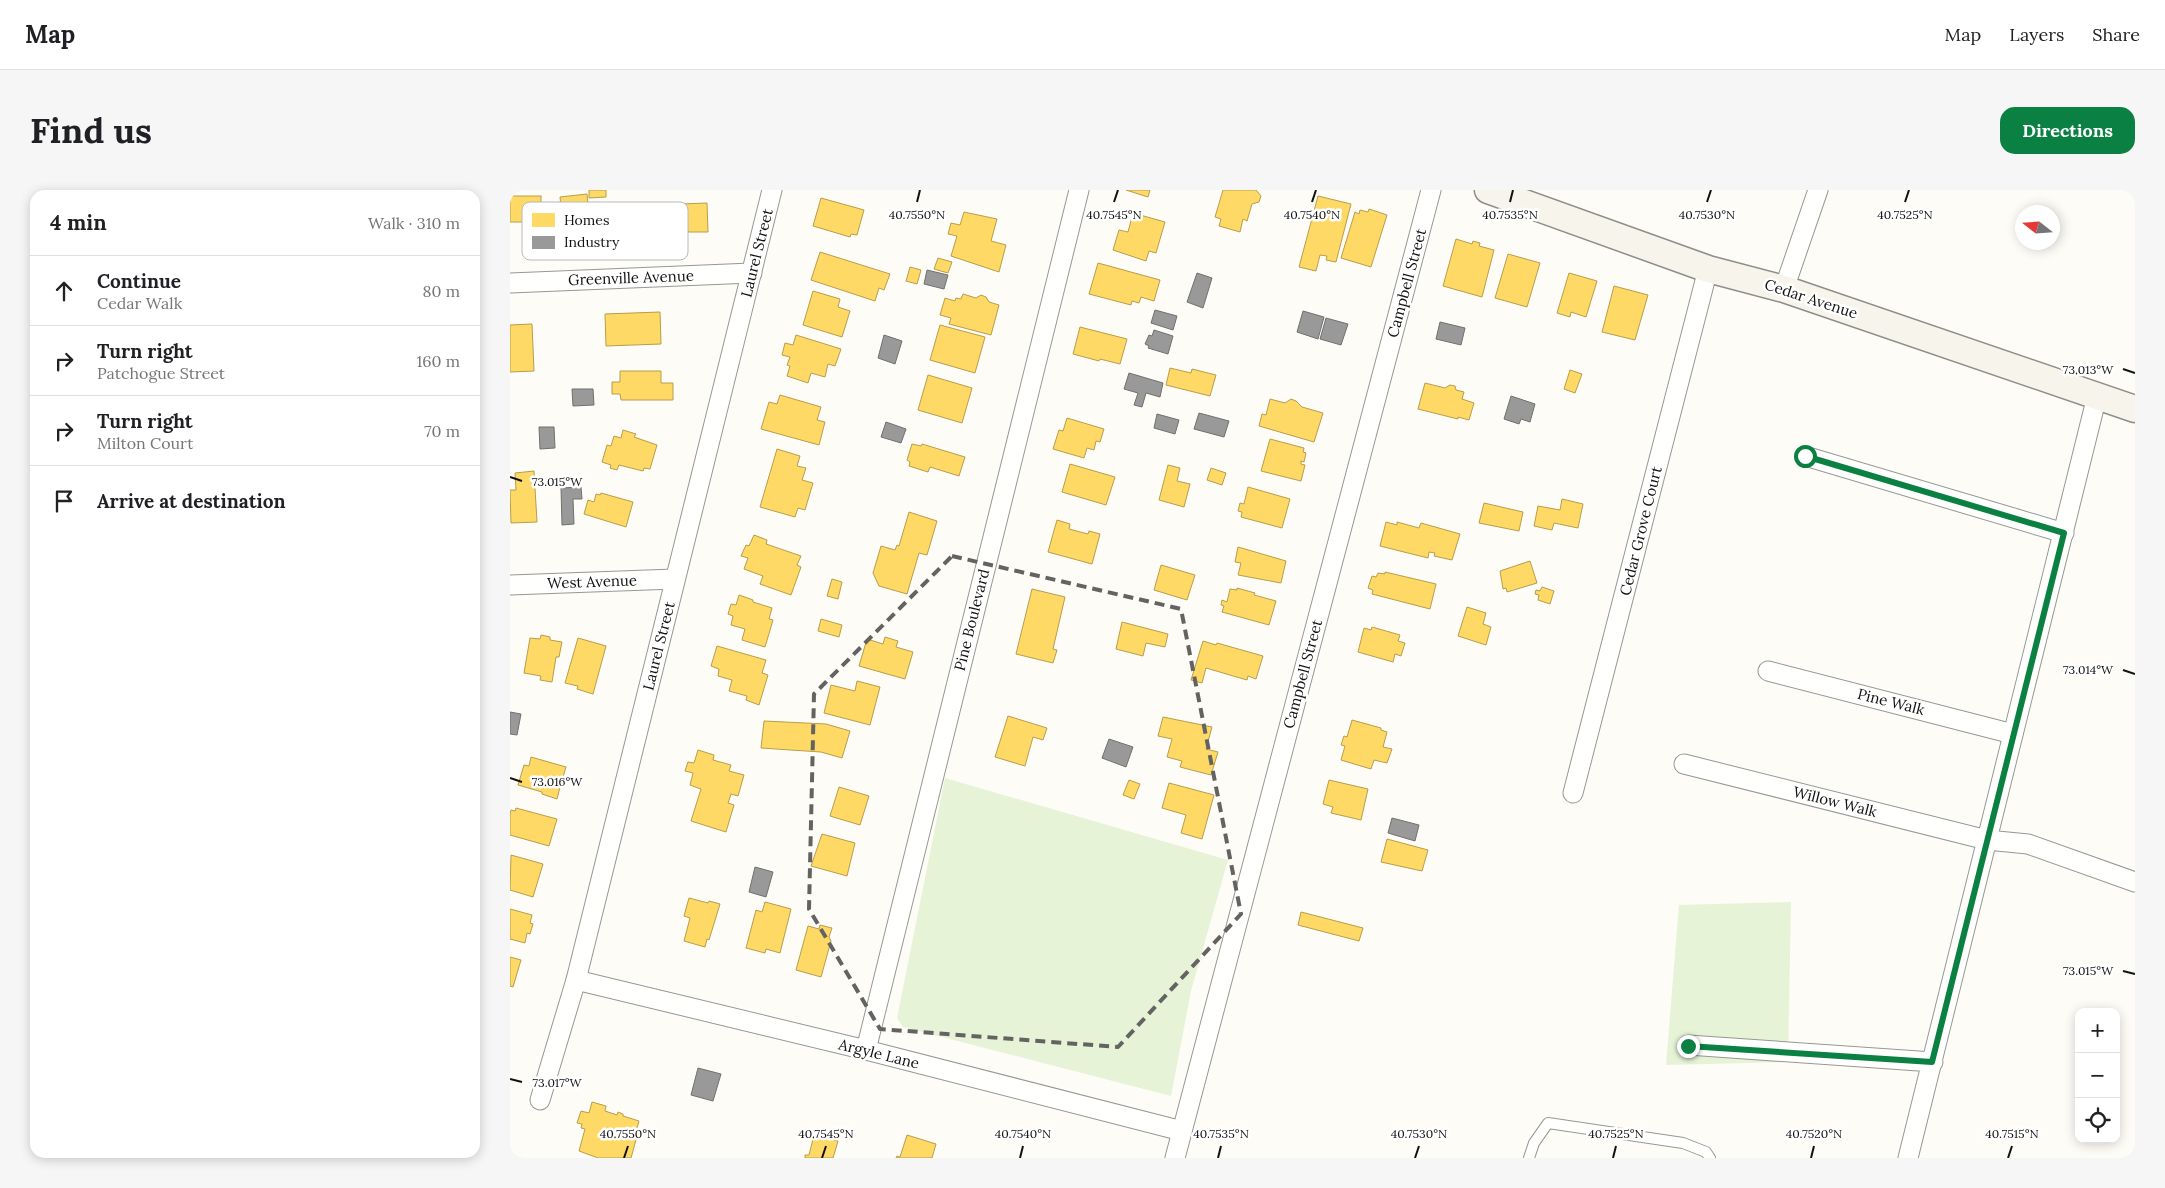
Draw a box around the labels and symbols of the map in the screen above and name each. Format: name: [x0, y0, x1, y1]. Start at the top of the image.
legend: [522, 202, 688, 260]
north arrow: [2015, 205, 2060, 250]
street label: Laurel Street: [736, 206, 777, 299]
text: 40.7550°N: [889, 207, 945, 222]
text: 40.7545°N: [1086, 207, 1142, 222]
text: 40.7540°N: [1284, 207, 1340, 222]
text: 40.7535°N: [1482, 207, 1538, 222]
text: 40.7530°N: [1679, 207, 1735, 222]
text: 40.7525°N: [1877, 207, 1933, 222]
text: Homes: [564, 211, 609, 229]
street label: Campbell Street: [1383, 226, 1430, 339]
text: Industry: [564, 233, 620, 251]
street label: Greenville Avenue: [568, 266, 694, 289]
street label: Cedar Avenue: [1762, 275, 1860, 322]
text: 73.013°W: [2063, 362, 2114, 377]
route start: [1794, 445, 1817, 468]
street label: Cedar Grove Court: [1615, 464, 1666, 597]
text: 73.015°W: [532, 474, 583, 489]
street label: Pine Boulevard: [950, 567, 993, 673]
street label: West Avenue: [547, 570, 637, 593]
street label: Laurel Street: [638, 599, 679, 692]
street label: Campbell Street: [1279, 617, 1326, 730]
text: 73.014°W: [2063, 662, 2114, 677]
street label: Pine Walk: [1855, 684, 1927, 719]
text: 73.016°W: [532, 774, 583, 789]
street label: Willow Walk: [1791, 782, 1879, 821]
text: 73.015°W: [2063, 963, 2114, 978]
street label: Argyle Lane: [836, 1034, 921, 1073]
route end: [1677, 1035, 1700, 1058]
text: 73.017°W: [532, 1075, 583, 1090]
text: 40.7550°N: [600, 1126, 656, 1141]
text: 40.7545°N: [798, 1126, 854, 1141]
text: 40.7540°N: [995, 1126, 1051, 1141]
text: 40.7535°N: [1193, 1126, 1249, 1141]
text: 40.7530°N: [1391, 1126, 1447, 1141]
text: 40.7525°N: [1588, 1126, 1644, 1141]
text: 40.7520°N: [1786, 1126, 1842, 1141]
text: 40.7515°N: [1985, 1126, 2039, 1141]

